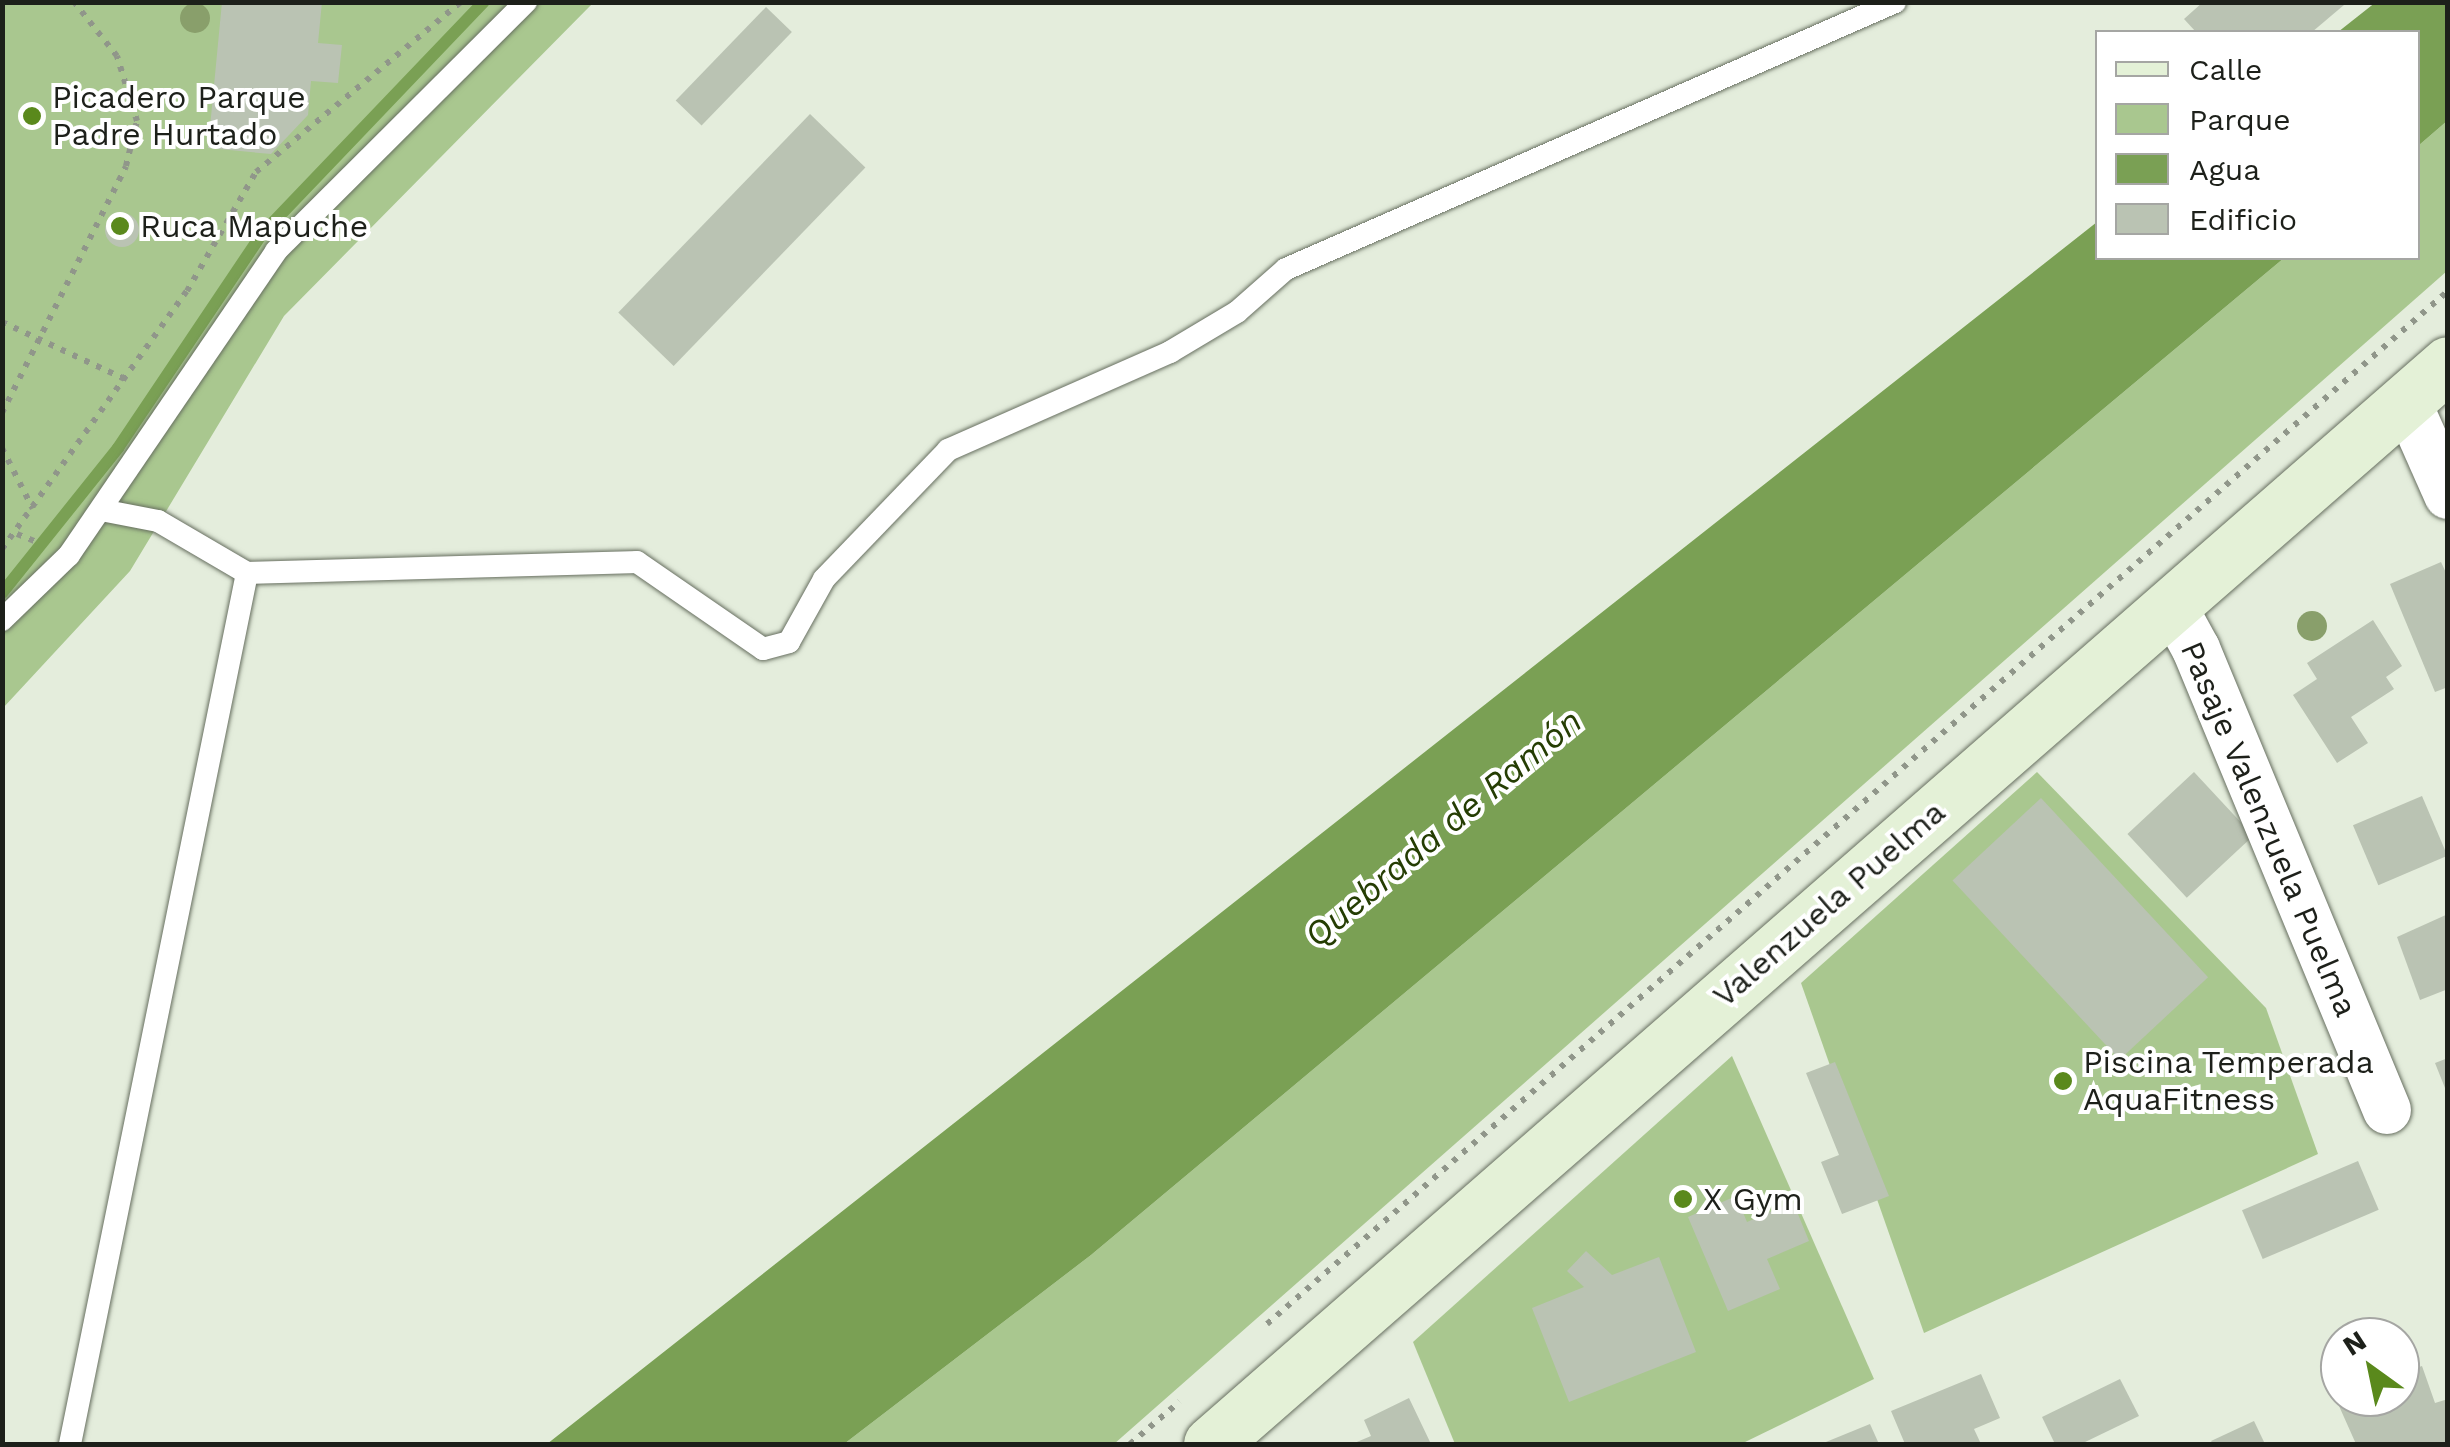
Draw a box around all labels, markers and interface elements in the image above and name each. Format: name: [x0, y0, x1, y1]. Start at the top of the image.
legend: [2095, 30, 2420, 260]
text: Calle: [2189, 52, 2262, 87]
place label: Picadero Parque Padre Hurtado: [52, 79, 306, 154]
text: Parque: [2189, 102, 2291, 137]
marker: Picadero Parque Padre Hurtado: [21, 105, 43, 127]
text: Agua: [2189, 152, 2260, 187]
text: Edificio: [2189, 202, 2297, 237]
place label: Ruca Mapuche: [140, 207, 369, 245]
marker: Ruca Mapuche: [109, 215, 131, 237]
street label: Pasaje Valenzuela Puelma: [2172, 635, 2366, 1023]
water label: Quebrada de Ramón: [1296, 700, 1590, 956]
street label: Valenzuela Puelma: [1705, 793, 1953, 1015]
place label: Piscina Temperada AquaFitness: [2083, 1044, 2375, 1119]
marker: Piscina Temperada AquaFitness: [2052, 1070, 2074, 1092]
place label: X Gym: [1703, 1180, 1803, 1218]
marker: X Gym: [1672, 1188, 1694, 1210]
north arrow: [2320, 1317, 2420, 1417]
text: N: [2337, 1324, 2372, 1363]

